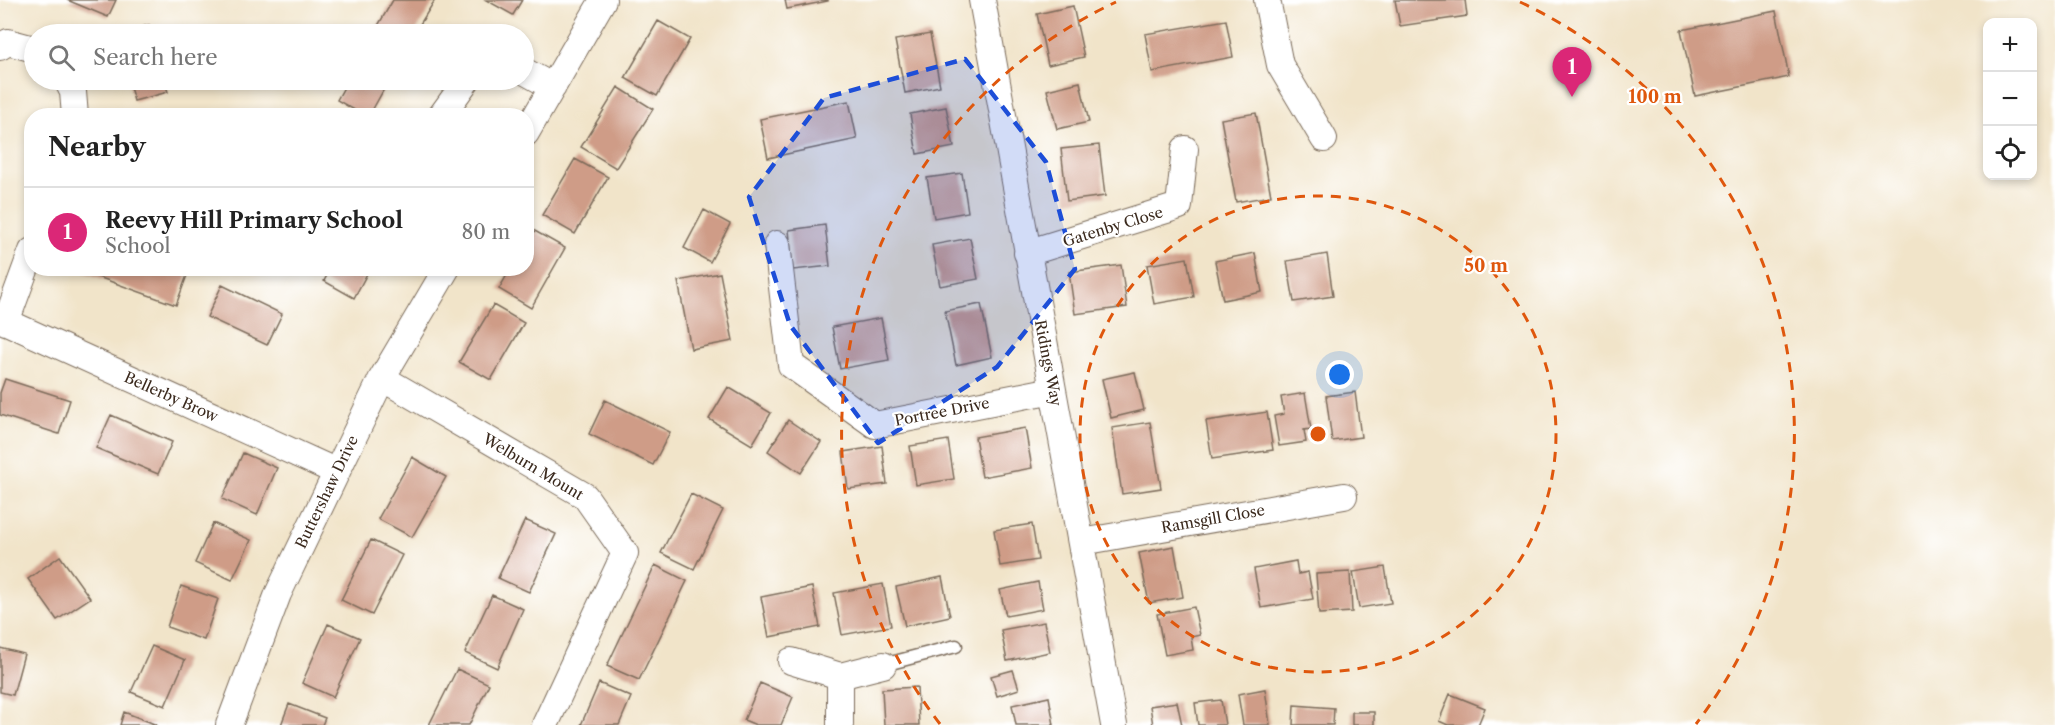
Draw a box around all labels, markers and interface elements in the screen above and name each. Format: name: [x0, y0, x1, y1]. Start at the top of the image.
map controls: [1983, 18, 2037, 180]
button: +: [1983, 18, 2037, 72]
search box: [24, 24, 534, 90]
icon: search: [45, 41, 78, 74]
text: Search here: [93, 44, 218, 71]
pin: 1: [1552, 48, 1592, 97]
button: −: [1983, 72, 2037, 126]
text: 100 m: [1628, 86, 1682, 108]
button: locate: [1983, 126, 2037, 180]
text: Nearby: [48, 131, 146, 163]
street label: Gatenby Close: [1060, 202, 1165, 251]
text: Reevy Hill Primary School: [105, 207, 403, 234]
text: 1: [63, 220, 72, 244]
text: 80 m: [462, 220, 510, 244]
text: School: [105, 234, 170, 258]
text: 50 m: [1464, 255, 1508, 277]
street label: Ridings Way: [1031, 318, 1066, 408]
your location: [1325, 360, 1354, 389]
street label: Bellerby Brow: [121, 367, 222, 426]
street label: Portree Drive: [893, 393, 991, 430]
centre of rings: [1308, 424, 1328, 444]
street label: Welburn Mount: [479, 429, 588, 504]
street label: Buttershaw Drive: [291, 432, 362, 551]
street label: Ramsgill Close: [1160, 500, 1266, 537]

